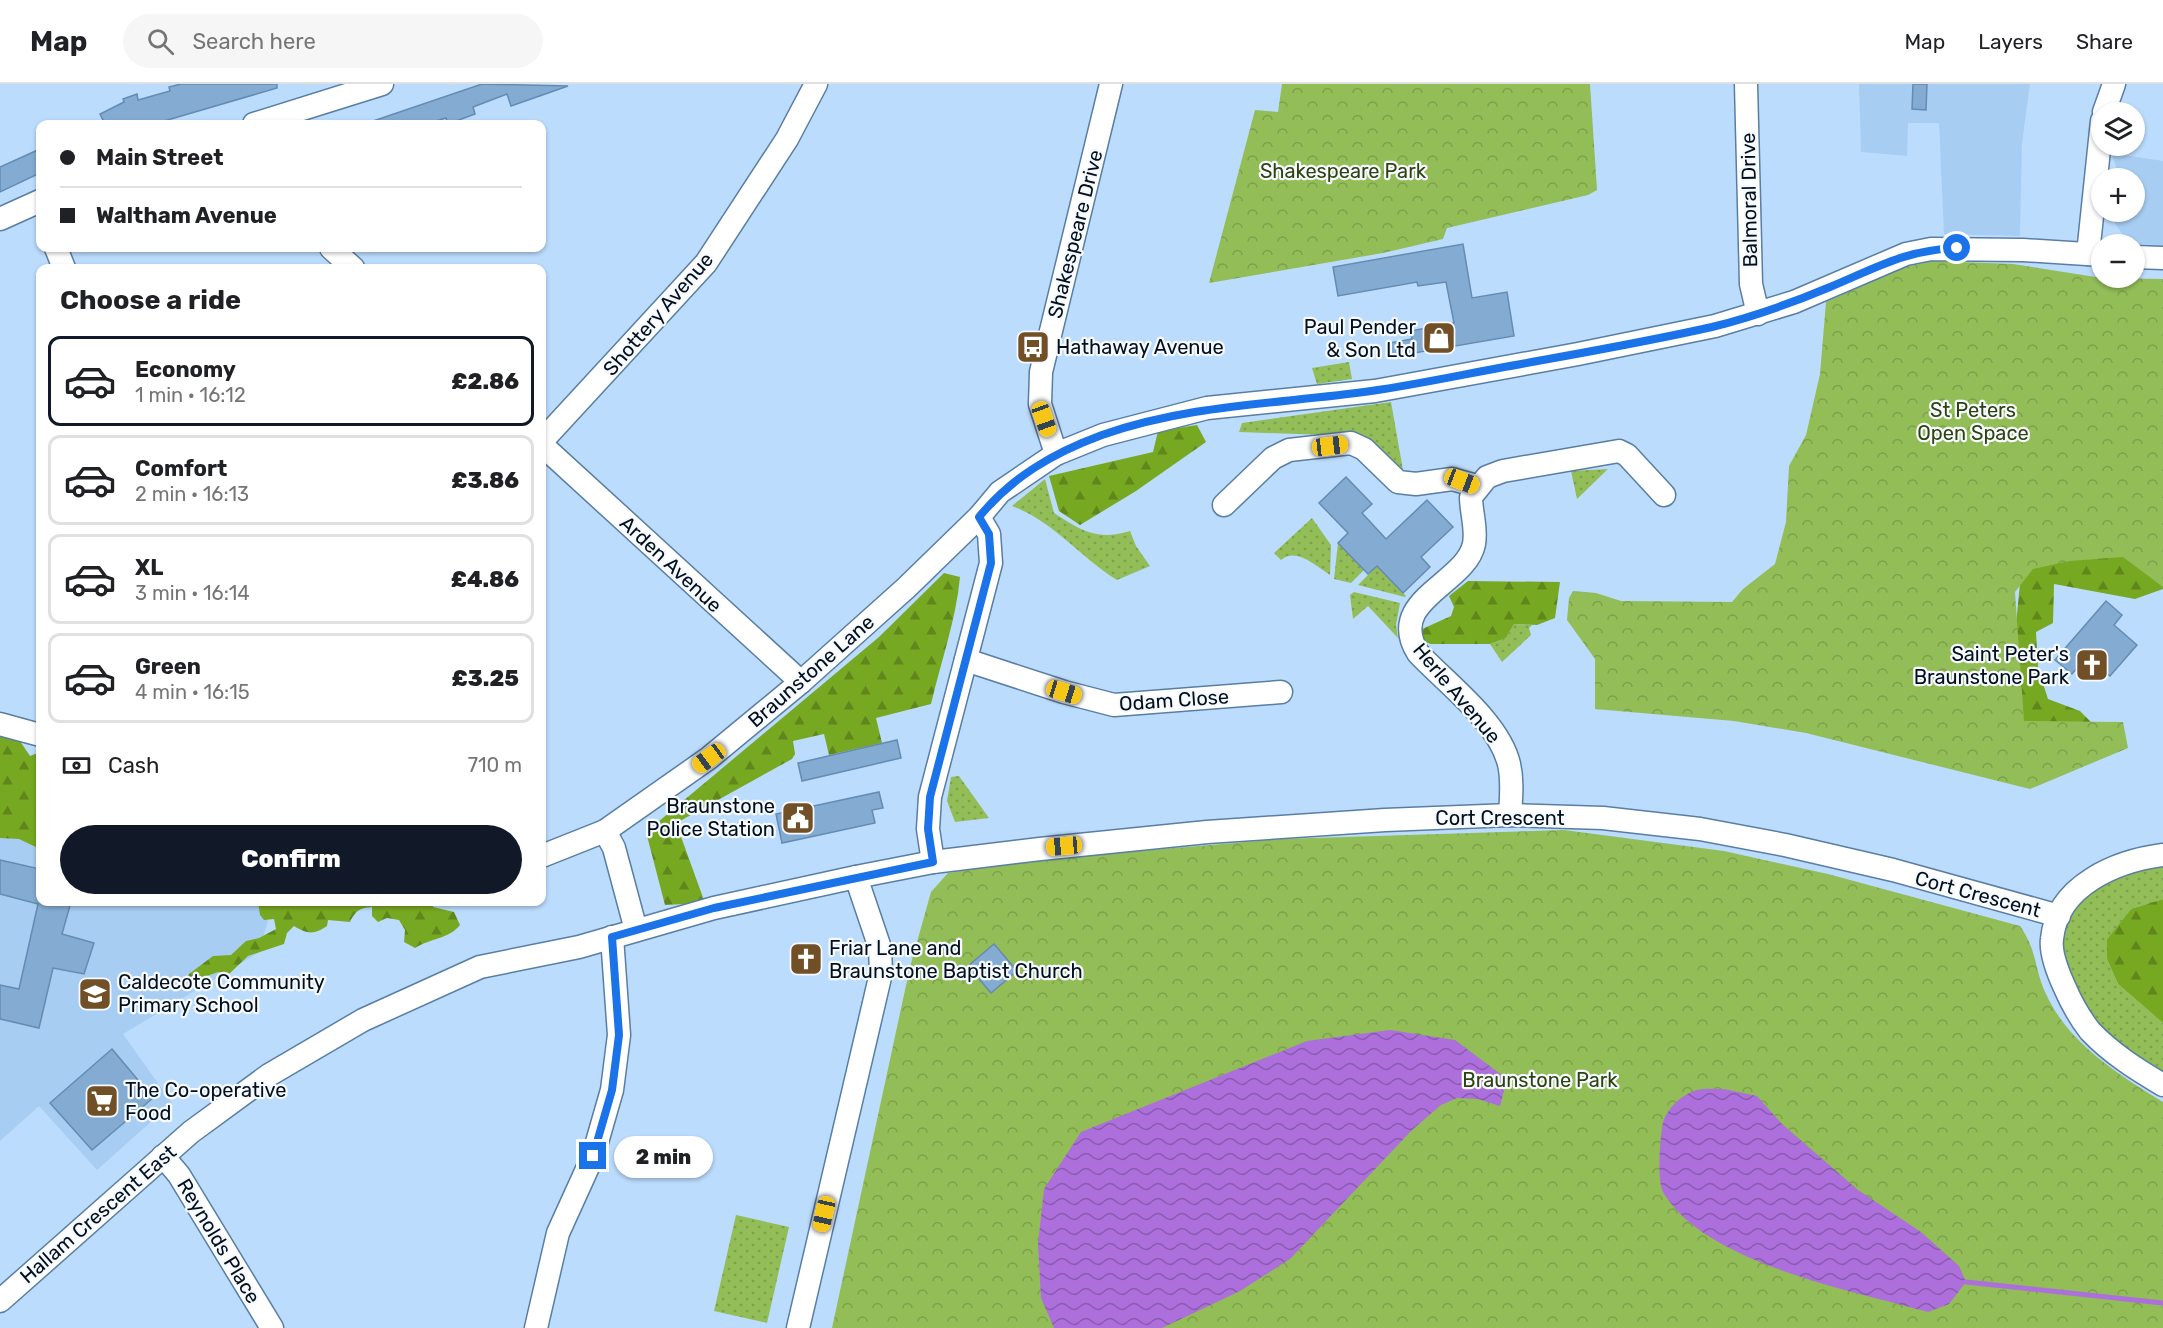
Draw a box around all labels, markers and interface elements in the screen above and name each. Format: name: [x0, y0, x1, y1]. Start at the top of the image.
search box: [123, 14, 543, 68]
text: Map: [30, 25, 87, 58]
icon: search: [144, 25, 177, 58]
text: Search here: [192, 28, 316, 55]
text: Map: [1904, 29, 1945, 54]
text: Layers: [1978, 29, 2043, 54]
text: Share: [2076, 29, 2133, 54]
map controls: [2091, 102, 2145, 288]
button: layers: [2091, 102, 2145, 156]
street label: Balmoral Drive: [1736, 132, 1762, 268]
text: Main Street: [96, 144, 223, 171]
street label: Shakespeare Drive: [1042, 147, 1108, 321]
park label: Shakespeare Park: [1260, 159, 1427, 183]
button: +: [2091, 168, 2145, 222]
text: Waltham Avenue: [96, 202, 277, 229]
route start: [1943, 234, 1970, 261]
button: −: [2091, 234, 2145, 288]
street label: Shottery Avenue: [598, 247, 718, 381]
text: Choose a ride: [60, 284, 241, 316]
place label: Paul Pender & Son Ltd: [1304, 315, 1416, 362]
shop icon: Paul Pender & Son Ltd: [1421, 320, 1457, 356]
bus stop icon: Hathaway Avenue: [1015, 329, 1051, 365]
place label: Hathaway Avenue: [1056, 335, 1224, 359]
icon: car: [63, 354, 117, 408]
text: Economy: [135, 356, 236, 383]
text: £2.86: [451, 368, 519, 395]
text: 1 min · 16:12: [135, 383, 246, 407]
park label: St Peters Open Space: [1917, 398, 2029, 445]
car: [1029, 399, 1059, 439]
car: [1311, 435, 1349, 457]
icon: car: [63, 453, 117, 507]
text: Comfort: [135, 455, 227, 482]
car: [1442, 466, 1482, 496]
text: £3.86: [451, 467, 519, 494]
text: 2 min · 16:13: [135, 482, 249, 506]
street label: Arden Avenue: [615, 511, 727, 617]
icon: car: [63, 552, 117, 606]
text: XL: [135, 554, 163, 581]
text: £4.86: [451, 566, 519, 593]
text: 3 min · 16:14: [135, 581, 250, 605]
street label: Braunstone Lane: [743, 610, 879, 732]
street label: Herle Avenue: [1408, 638, 1506, 748]
place label: Saint Peter's Braunstone Park: [1914, 642, 2070, 689]
church icon: Saint Peter's Braunstone Park: [2074, 647, 2110, 683]
icon: car: [63, 651, 117, 705]
text: Green: [135, 653, 201, 680]
text: £3.25: [452, 665, 519, 692]
car: [1044, 678, 1084, 706]
text: 4 min · 16:15: [135, 680, 250, 704]
street label: Odam Close: [1118, 684, 1230, 716]
car: [689, 740, 729, 776]
icon: cash: [60, 749, 93, 782]
text: Cash: [108, 752, 159, 779]
text: 710 m: [468, 753, 522, 777]
place label: Braunstone Police Station: [647, 794, 775, 841]
public building icon: Braunstone Police Station: [780, 800, 816, 836]
street label: Cort Crescent: [1435, 806, 1565, 830]
button: Confirm: [60, 825, 522, 894]
car: [1045, 835, 1083, 857]
street label: Cort Crescent: [1912, 866, 2044, 922]
place label: Friar Lane and Braunstone Baptist Church: [829, 936, 1083, 983]
church icon: Friar Lane and Braunstone Baptist Church: [788, 941, 824, 977]
place label: Caldecote Community Primary School: [118, 970, 325, 1017]
school or university icon: Caldecote Community Primary School: [77, 976, 113, 1012]
park label: Braunstone Park: [1462, 1068, 1618, 1092]
place label: The Co-operative Food: [125, 1078, 287, 1125]
supermarket icon: The Co-operative Food: [84, 1083, 120, 1119]
callout: 2 min: [614, 1135, 713, 1177]
street label: Hallam Crescent East: [15, 1140, 181, 1288]
route end: [579, 1142, 606, 1169]
text: 2 min: [636, 1145, 691, 1169]
street label: Reynolds Place: [172, 1174, 266, 1308]
car: [811, 1194, 837, 1234]

